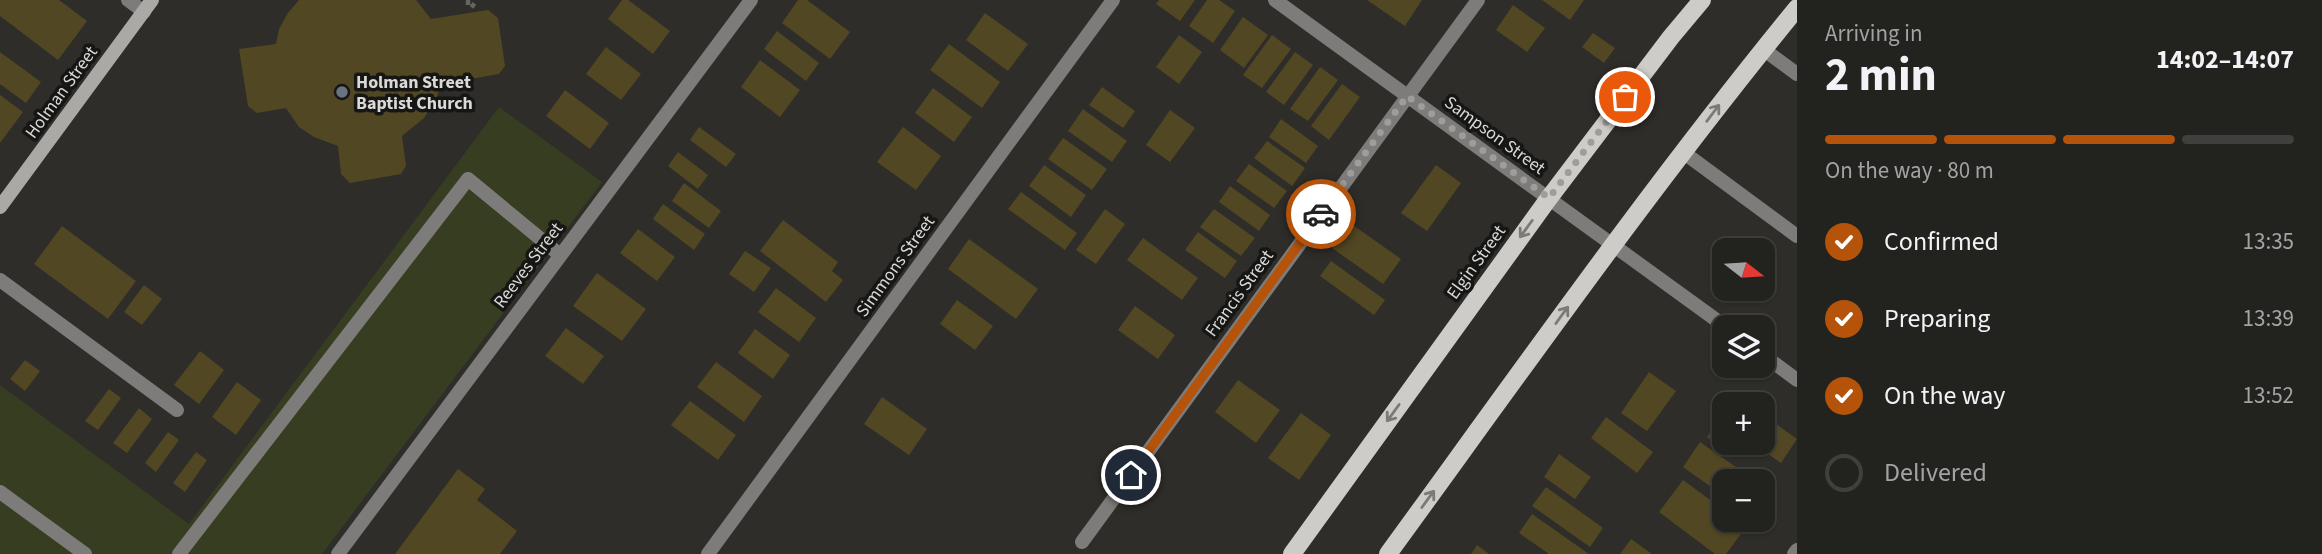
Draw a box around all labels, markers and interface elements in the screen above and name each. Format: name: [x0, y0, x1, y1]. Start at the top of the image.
text: Arriving in: [1825, 17, 1923, 50]
street label: Holman Street: [19, 41, 103, 144]
text: 14:02–14:07: [2156, 41, 2294, 78]
text: 2 min: [1825, 43, 1937, 108]
pin: [1595, 67, 1655, 127]
place label: Holman Street Baptist Church: [356, 70, 473, 116]
icon: bag: [1606, 78, 1644, 116]
marker: Holman Street Baptist Church: [334, 84, 350, 100]
street label: Sampson Street: [1439, 90, 1550, 181]
one-way arrow: [1705, 104, 1720, 123]
text: On the way · 80 m: [1825, 154, 1994, 187]
courier: [1286, 179, 1356, 249]
icon: car: [1302, 195, 1340, 233]
street label: Simmons Street: [850, 211, 941, 322]
street label: Reeves Street: [488, 217, 569, 313]
one-way arrow: [1519, 219, 1533, 238]
street label: Elgin Street: [1441, 220, 1512, 304]
icon: check: [1825, 223, 1863, 261]
text: Confirmed: [1884, 223, 1999, 260]
text: 13:35: [2243, 225, 2294, 258]
north arrow: [1712, 238, 1774, 301]
map controls: [1712, 238, 1775, 532]
street label: Francis Street: [1199, 245, 1280, 342]
icon: check: [1825, 300, 1863, 338]
text: Preparing: [1884, 300, 1990, 337]
text: 13:39: [2243, 302, 2294, 335]
one-way arrow: [1555, 306, 1569, 325]
button: layers: [1712, 315, 1775, 378]
icon: check: [1825, 377, 1863, 415]
text: On the way: [1884, 377, 2005, 414]
text: 13:52: [2243, 379, 2294, 412]
button: +: [1712, 392, 1775, 455]
one-way arrow: [1386, 403, 1400, 422]
pin: [1101, 445, 1161, 505]
text: Delivered: [1884, 454, 1987, 491]
icon: home: [1112, 456, 1150, 494]
button: −: [1712, 469, 1775, 532]
one-way arrow: [1421, 490, 1435, 509]

